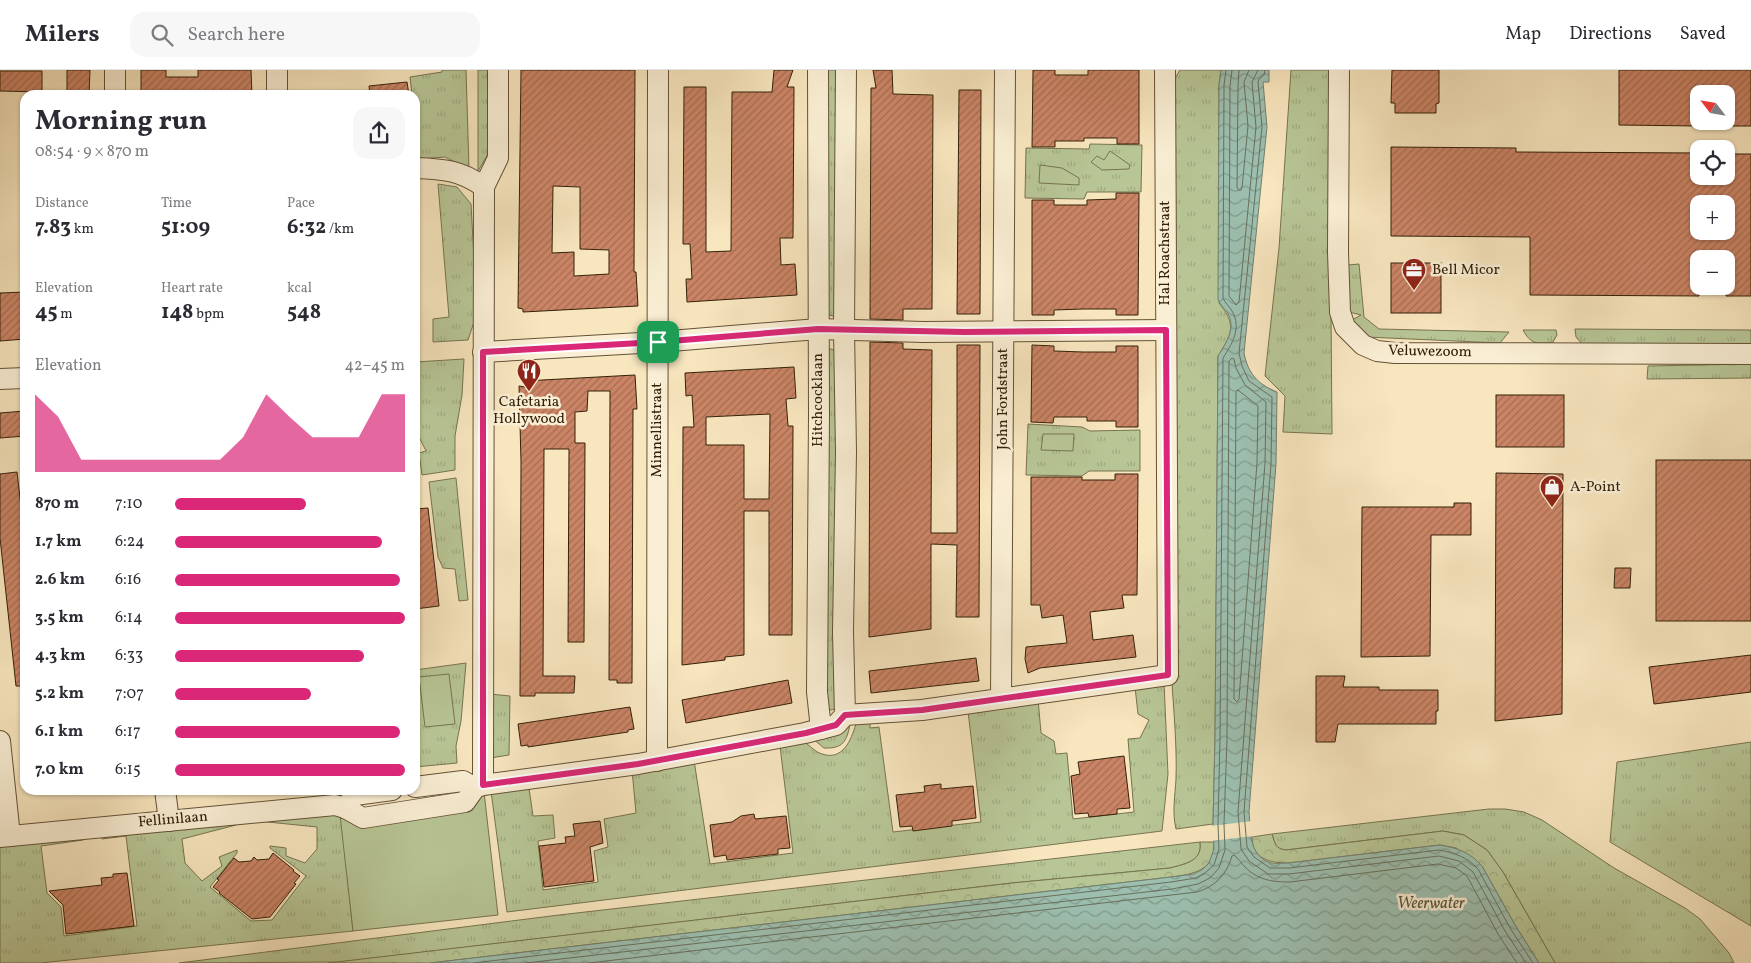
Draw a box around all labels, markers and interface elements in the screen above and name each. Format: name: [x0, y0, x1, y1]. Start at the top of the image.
search box: [130, 12, 480, 57]
text: Milers: [25, 18, 100, 52]
icon: search: [148, 21, 176, 49]
text: Search here: [188, 22, 285, 48]
text: Map: [1505, 22, 1541, 47]
text: Directions: [1569, 22, 1652, 47]
text: Saved: [1680, 22, 1726, 47]
north arrow: [1690, 85, 1735, 130]
map controls: [1690, 85, 1735, 295]
text: Morning run: [35, 102, 207, 141]
button: share: [353, 107, 405, 159]
button: locate: [1690, 140, 1735, 185]
text: 08:54 · 9 × 870 m: [35, 141, 149, 163]
text: Distance: [35, 194, 89, 213]
text: Time: [161, 194, 192, 213]
text: Pace: [287, 194, 315, 213]
button: +: [1690, 195, 1735, 240]
street label: Hal Roachstraat: [1155, 201, 1176, 305]
text: 7.83: [35, 213, 71, 242]
text: 51:09: [161, 213, 210, 242]
text: 6:32: [287, 213, 326, 242]
text: km: [71, 220, 94, 239]
text: /km: [326, 220, 354, 239]
button: −: [1690, 250, 1735, 295]
office icon: Bell Micor: [1401, 257, 1427, 291]
place label: Bell Micor: [1432, 260, 1500, 281]
text: Elevation: [35, 279, 93, 298]
text: Heart rate: [161, 279, 223, 298]
text: kcal: [287, 279, 312, 298]
text: 45: [35, 298, 58, 327]
text: 148: [161, 298, 193, 327]
text: 548: [287, 298, 321, 327]
text: m: [58, 305, 73, 324]
text: bpm: [193, 305, 224, 324]
pin: [637, 321, 679, 363]
icon: arrive: [644, 328, 672, 356]
street label: Veluwezoom: [1388, 341, 1472, 363]
street label: John Fordstraat: [993, 348, 1014, 450]
street label: Hitchcocklaan: [808, 353, 829, 447]
text: Elevation: [35, 355, 102, 377]
text: 42–45 m: [344, 355, 405, 377]
restaurant icon: Cafetaria Hollywood: [516, 358, 542, 392]
street label: Minnellistraat: [647, 383, 668, 477]
place label: Cafetaria Hollywood: [493, 392, 565, 430]
shop icon: A-Point: [1539, 474, 1565, 508]
place label: A-Point: [1570, 477, 1621, 498]
text: 870 m: [35, 493, 79, 515]
text: 7:10: [115, 493, 142, 515]
text: 1.7 km: [35, 531, 82, 553]
text: 6:24: [115, 531, 145, 553]
text: 2.6 km: [35, 569, 85, 591]
text: 6:16: [115, 569, 141, 591]
text: 3.5 km: [35, 607, 84, 629]
text: 6:14: [115, 607, 143, 629]
text: 4.3 km: [35, 645, 85, 667]
text: 6:33: [115, 645, 143, 667]
text: 5.2 km: [35, 683, 84, 705]
text: 7:07: [115, 683, 144, 705]
text: 6.1 km: [35, 721, 83, 743]
text: 6:17: [115, 721, 141, 743]
text: 7.0 km: [35, 759, 84, 781]
text: 6:15: [115, 759, 141, 781]
street label: Fellinilaan: [137, 806, 209, 834]
water label: Weerwater: [1397, 893, 1466, 915]

